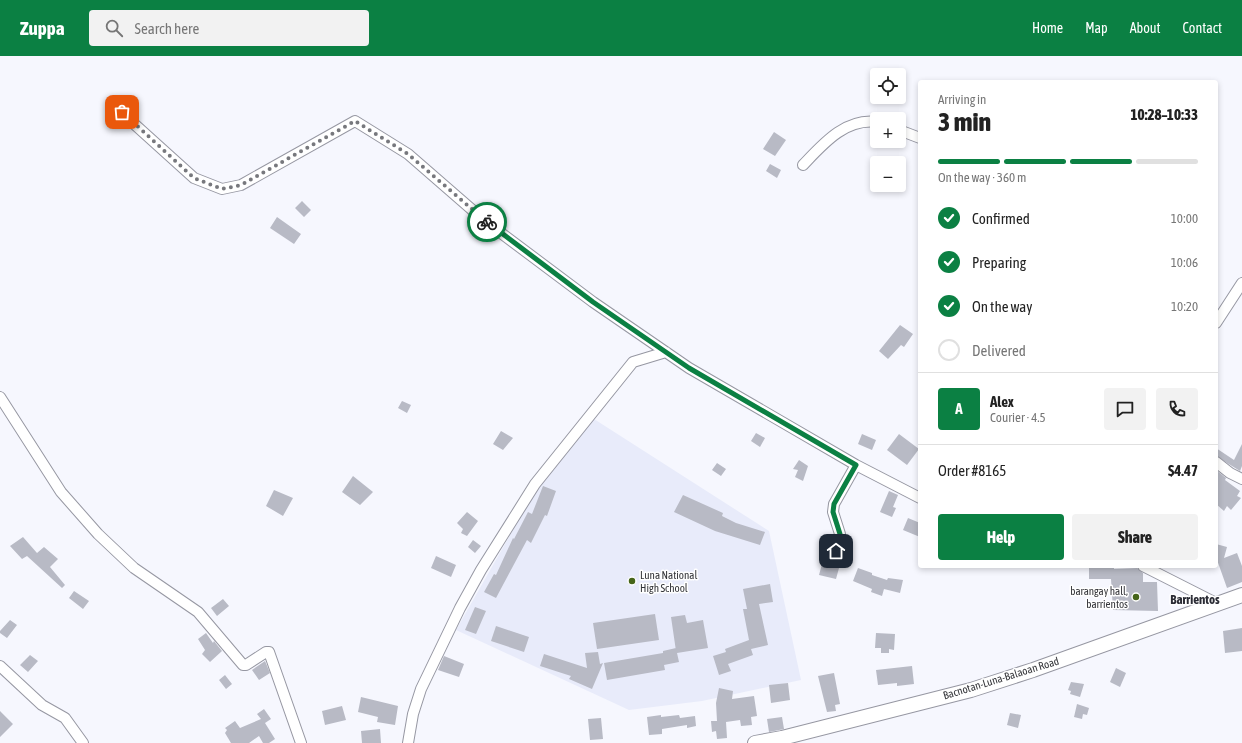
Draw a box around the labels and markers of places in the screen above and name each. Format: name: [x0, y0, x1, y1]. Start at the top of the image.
pin: [105, 95, 139, 129]
pin: [819, 534, 853, 568]
place label: Luna National High School: [640, 569, 697, 594]
marker: Luna National High School: [627, 576, 637, 586]
place label: barangay hall, barrientos: [1070, 585, 1128, 610]
marker: barangay hall, barrientos: [1131, 592, 1141, 602]

